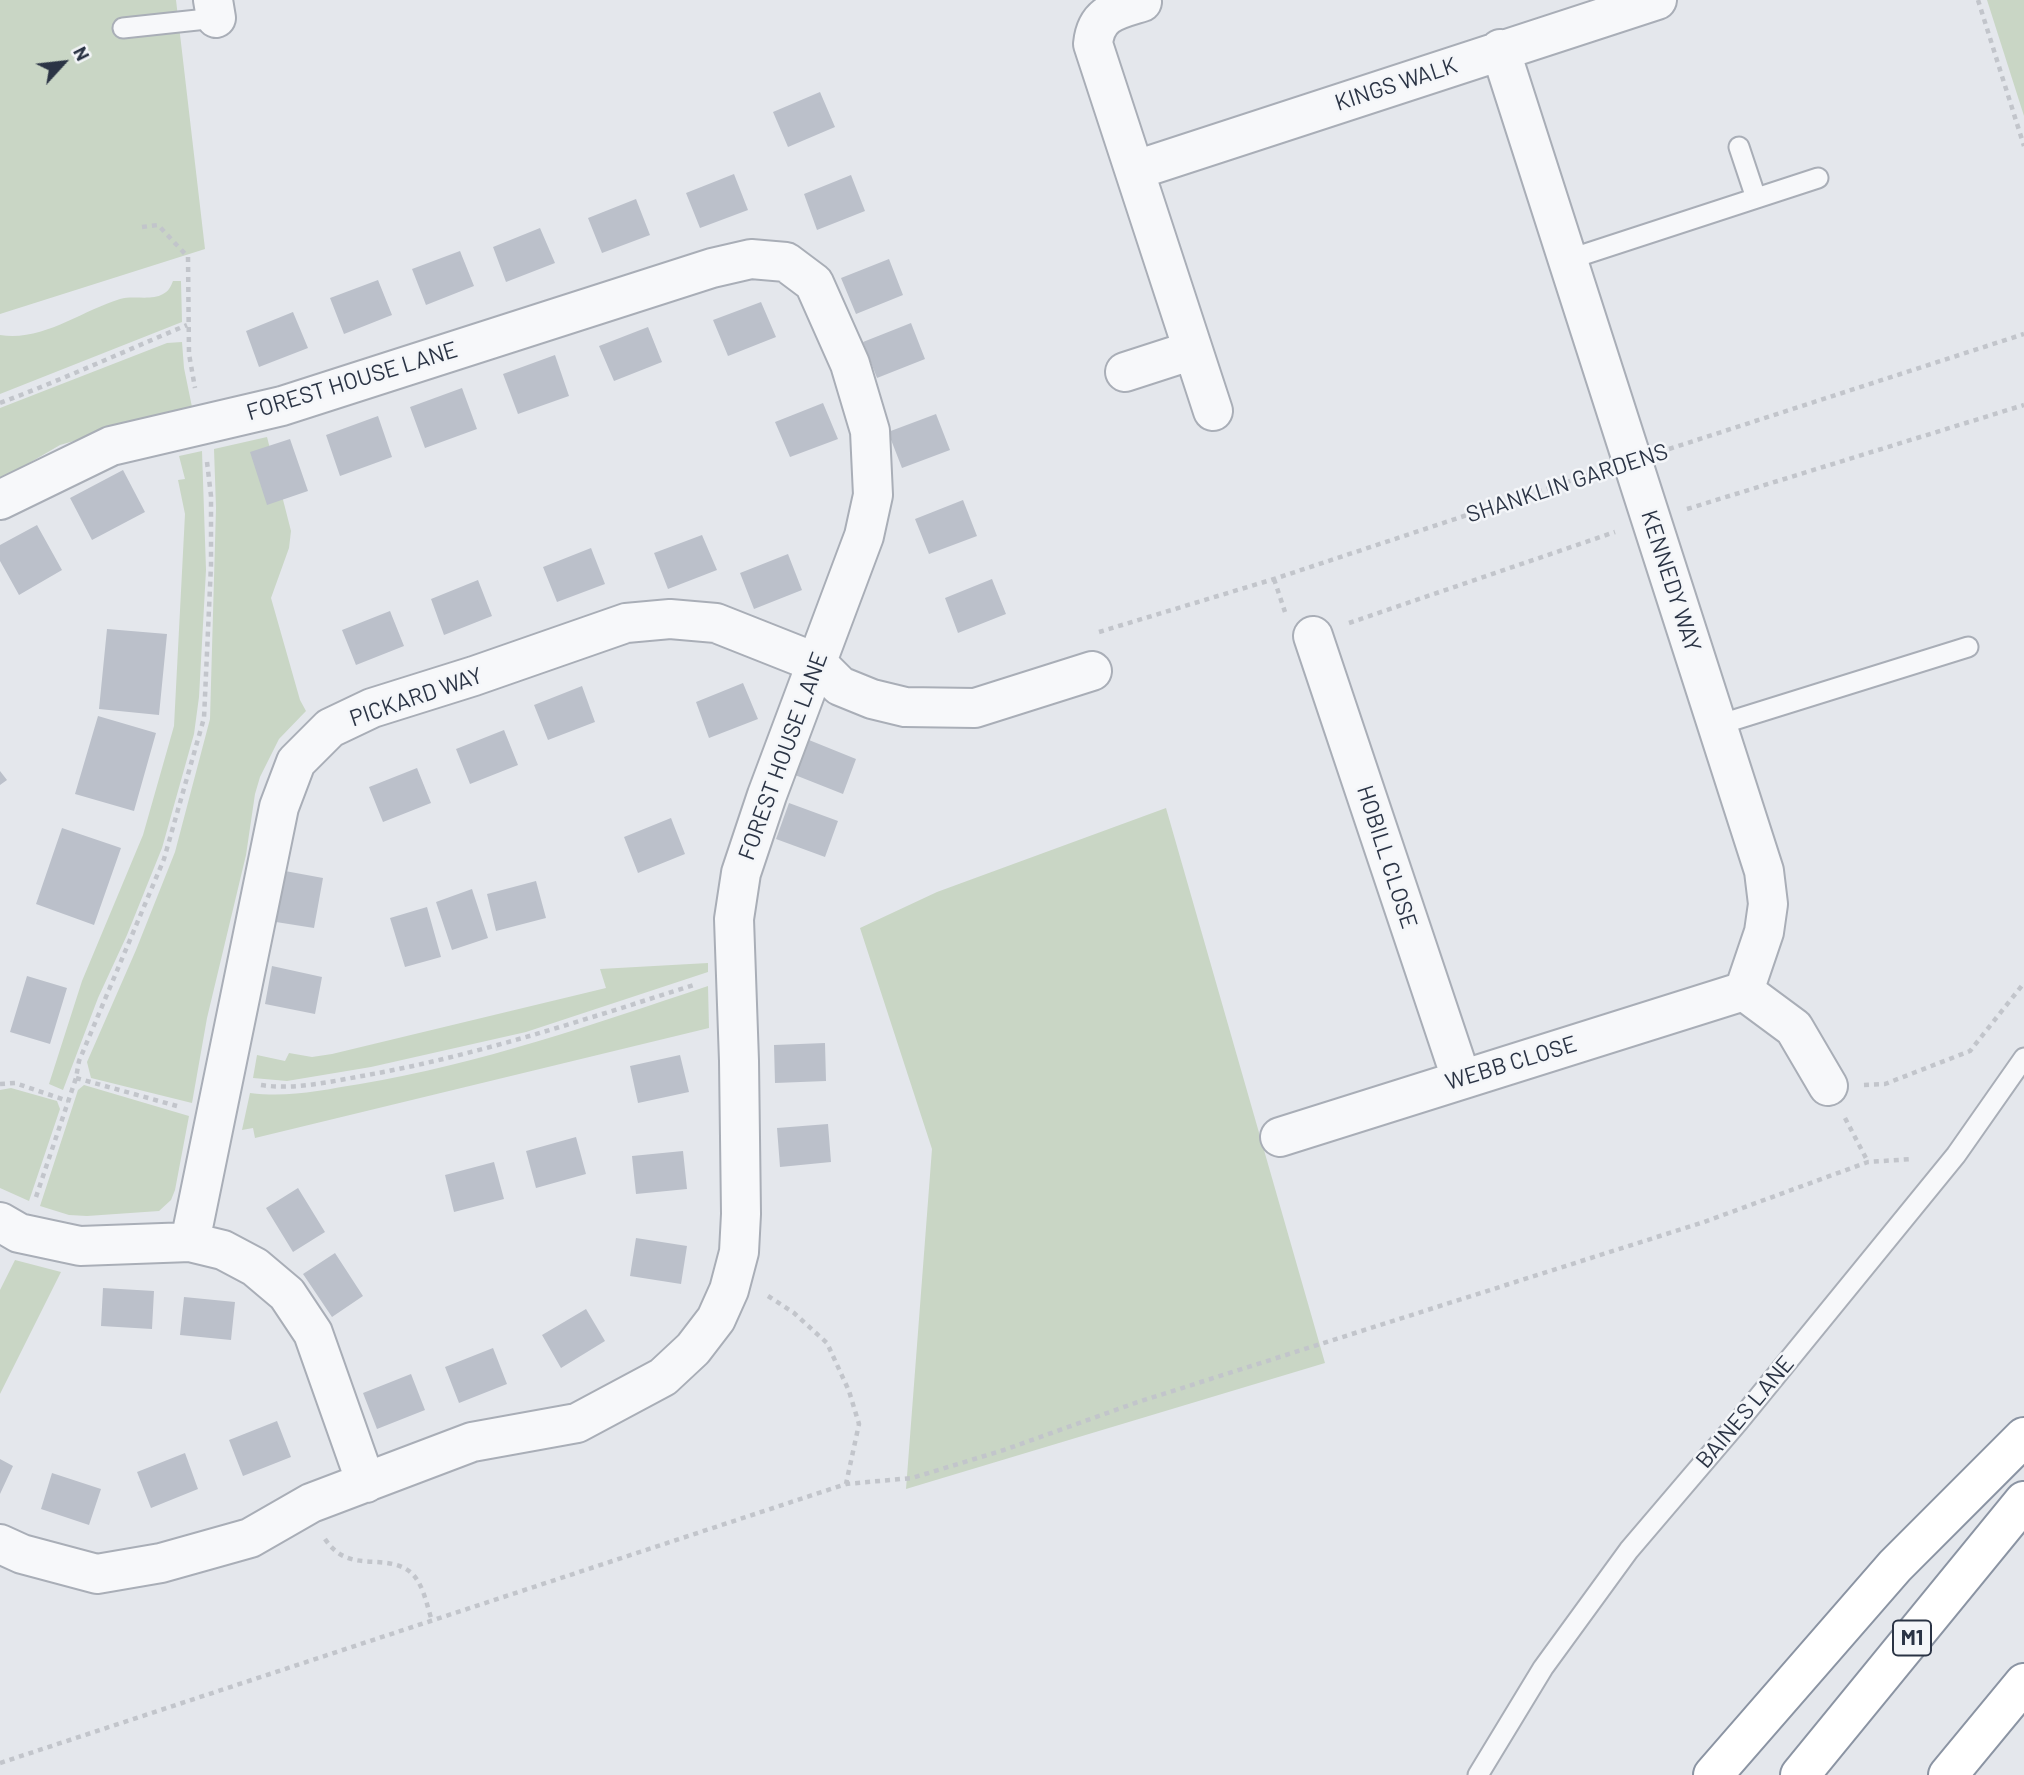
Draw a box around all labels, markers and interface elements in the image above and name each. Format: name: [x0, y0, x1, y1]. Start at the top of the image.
north arrow: [28, 28, 98, 98]
text: N: [69, 42, 95, 64]
street label: KINGS WALK: [1331, 51, 1461, 117]
street label: FOREST HOUSE LANE: [243, 336, 461, 426]
street label: SHANKLIN GARDENS: [1463, 437, 1671, 529]
street label: KENNEDY WAY: [1635, 507, 1707, 655]
street label: FOREST HOUSE LANE: [733, 648, 833, 864]
street label: PICKARD WAY: [346, 661, 486, 733]
street label: HOBILL CLOSE: [1351, 782, 1423, 932]
street label: WEBB CLOSE: [1442, 1030, 1580, 1096]
street label: BAINES LANE: [1690, 1350, 1800, 1474]
road number: M1: [1893, 1620, 1931, 1656]

